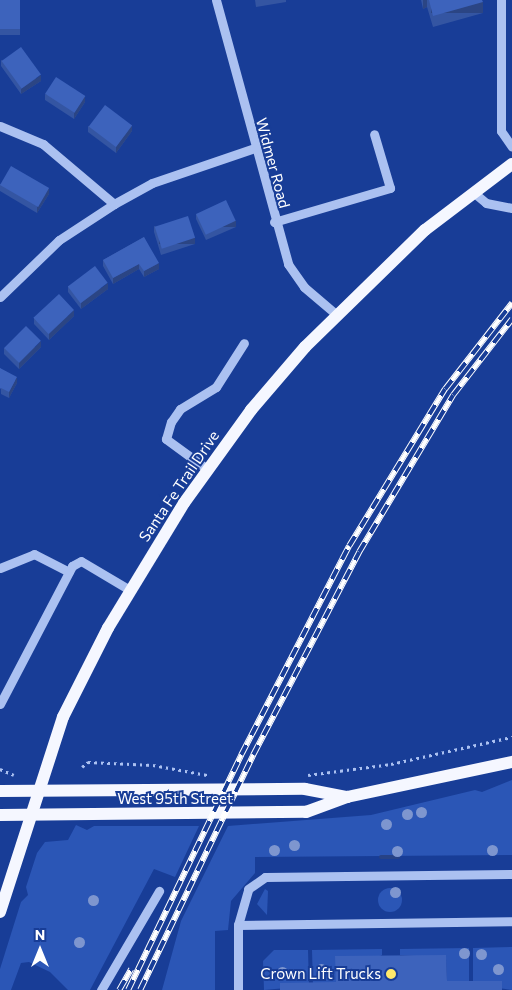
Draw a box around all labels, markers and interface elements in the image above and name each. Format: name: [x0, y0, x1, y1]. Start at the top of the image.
street label: Widmer Road: [252, 116, 294, 210]
street label: Santa Fe Trail Drive: [135, 427, 223, 545]
street label: West 95th Street: [117, 790, 233, 808]
north arrow: [15, 925, 65, 975]
text: N: [35, 926, 45, 943]
place label: Crown Lift Trucks: [260, 965, 381, 983]
marker: Crown Lift Trucks: [385, 968, 397, 980]

